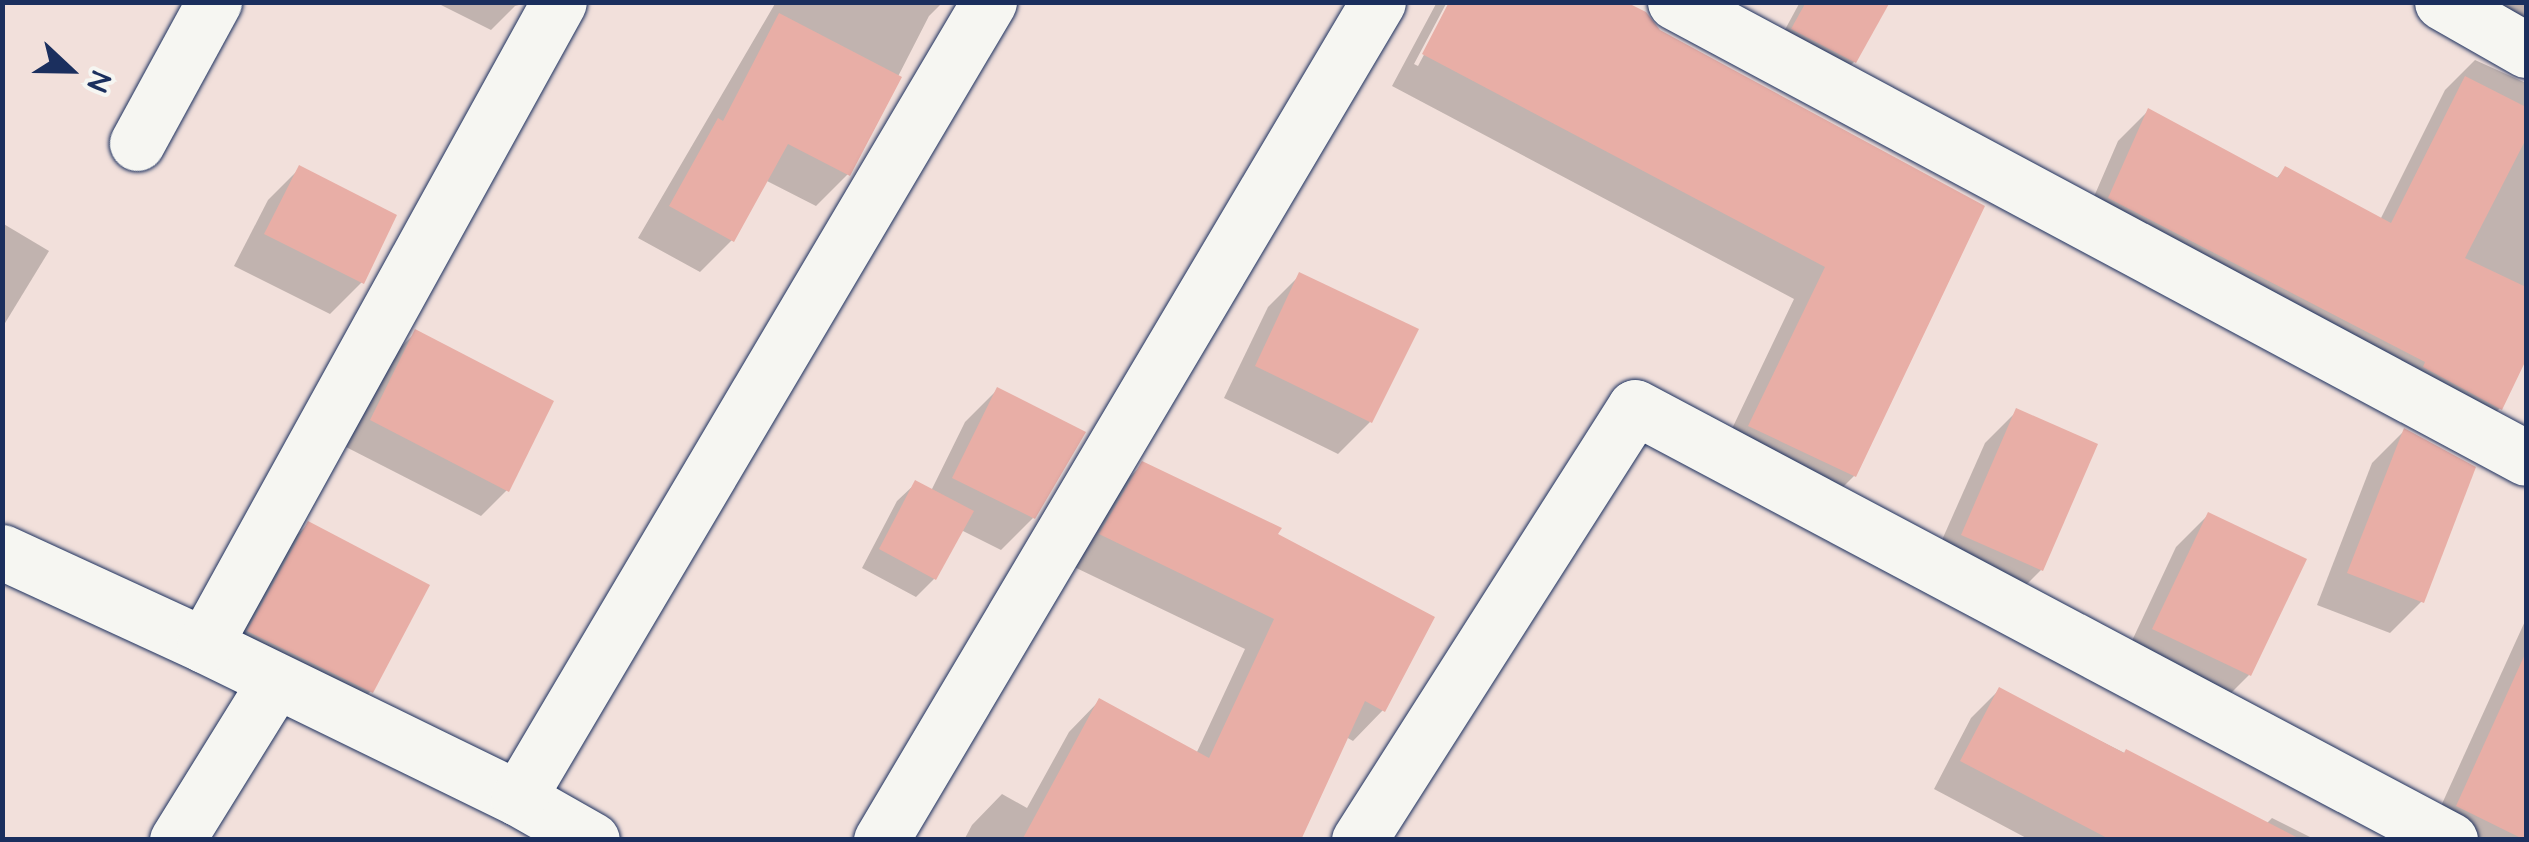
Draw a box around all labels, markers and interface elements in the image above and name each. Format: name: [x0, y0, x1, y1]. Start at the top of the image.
north arrow: [20, 20, 120, 120]
text: N: [77, 66, 120, 97]

